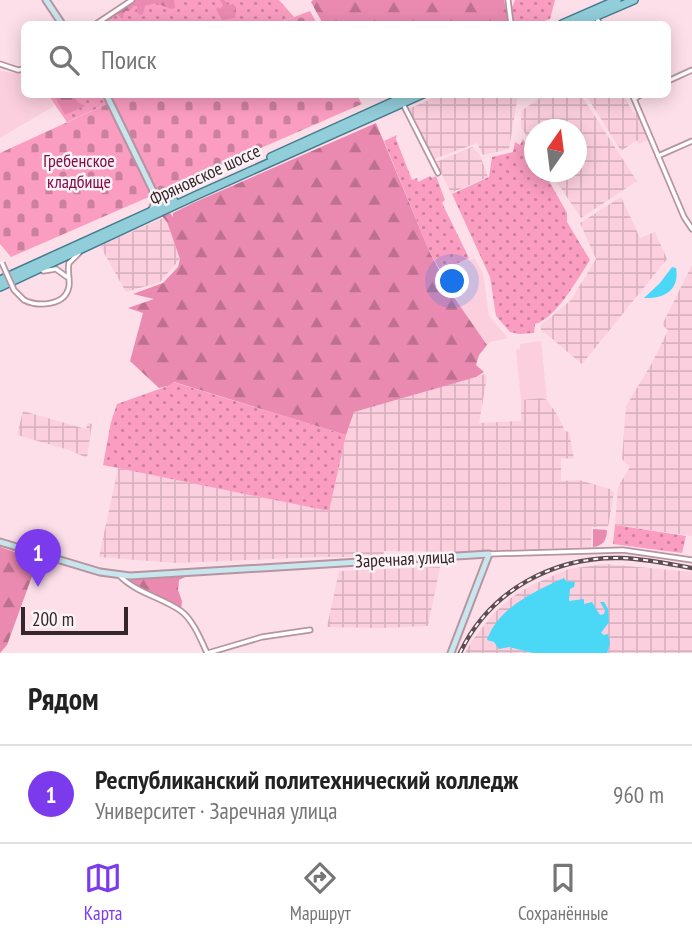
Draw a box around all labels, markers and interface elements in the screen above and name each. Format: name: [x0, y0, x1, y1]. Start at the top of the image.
search box: [21, 21, 671, 98]
icon: search: [45, 41, 83, 79]
text: Поиск: [101, 43, 157, 76]
north arrow: [524, 119, 587, 182]
street label: Фряновское шоссе: [146, 139, 264, 210]
park label: Гребенское кладбище: [43, 149, 115, 193]
your location: [435, 264, 469, 298]
pin: 1: [15, 529, 61, 587]
street label: Заречная улица: [354, 544, 456, 573]
scale bar: [21, 604, 128, 636]
text: 200 m: [32, 607, 74, 631]
text: Рядом: [28, 679, 99, 718]
text: Республиканский политехнический колледж: [95, 763, 518, 796]
text: 1: [46, 780, 57, 809]
text: 960 m: [613, 780, 664, 809]
text: Университет · Заречная улица: [95, 796, 337, 825]
tab: Карта: [84, 859, 122, 925]
tab: Маршрут: [290, 859, 350, 925]
tab: Сохранённые: [518, 859, 608, 925]

